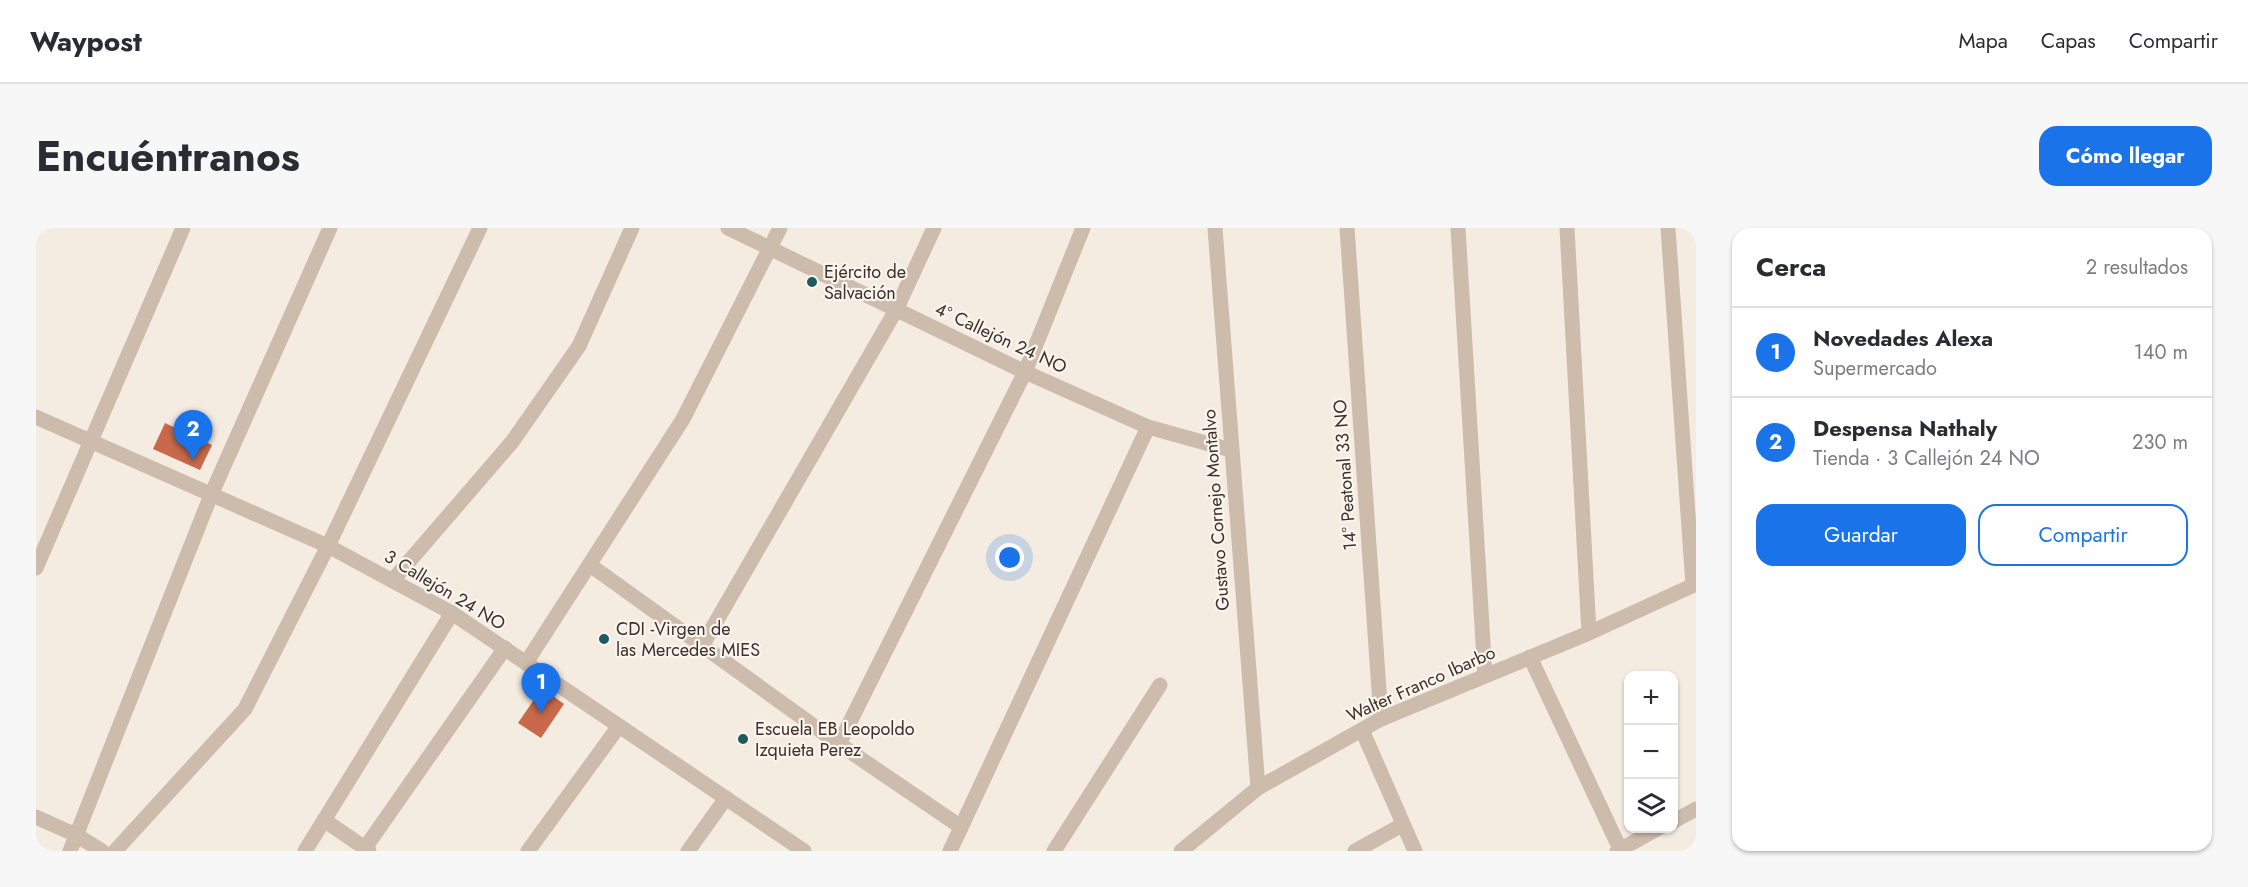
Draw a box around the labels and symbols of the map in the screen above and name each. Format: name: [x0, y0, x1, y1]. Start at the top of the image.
place label: Ejército de Salvación: [824, 259, 906, 306]
marker: Ejército de Salvación: [805, 275, 819, 289]
street label: 4° Callejón 24 NO: [931, 296, 1071, 380]
street label: 14° Peatonal 33 NO: [1327, 399, 1363, 551]
street label: Gustavo Cornejo Montalvo: [1196, 408, 1236, 611]
pin: 2: [174, 410, 212, 460]
your location: [995, 543, 1024, 572]
street label: 3 Callejón 24 NO: [379, 544, 511, 636]
place label: CDI -Virgen de las Mercedes MIES: [616, 616, 760, 663]
marker: CDI -Virgen de las Mercedes MIES: [597, 632, 611, 646]
street label: Walter Franco Ibarbo: [1342, 639, 1500, 728]
pin: 1: [522, 664, 560, 713]
place label: Escuela EB Leopoldo Izquieta Perez: [755, 716, 915, 763]
marker: Escuela EB Leopoldo Izquieta Perez: [736, 732, 750, 746]

